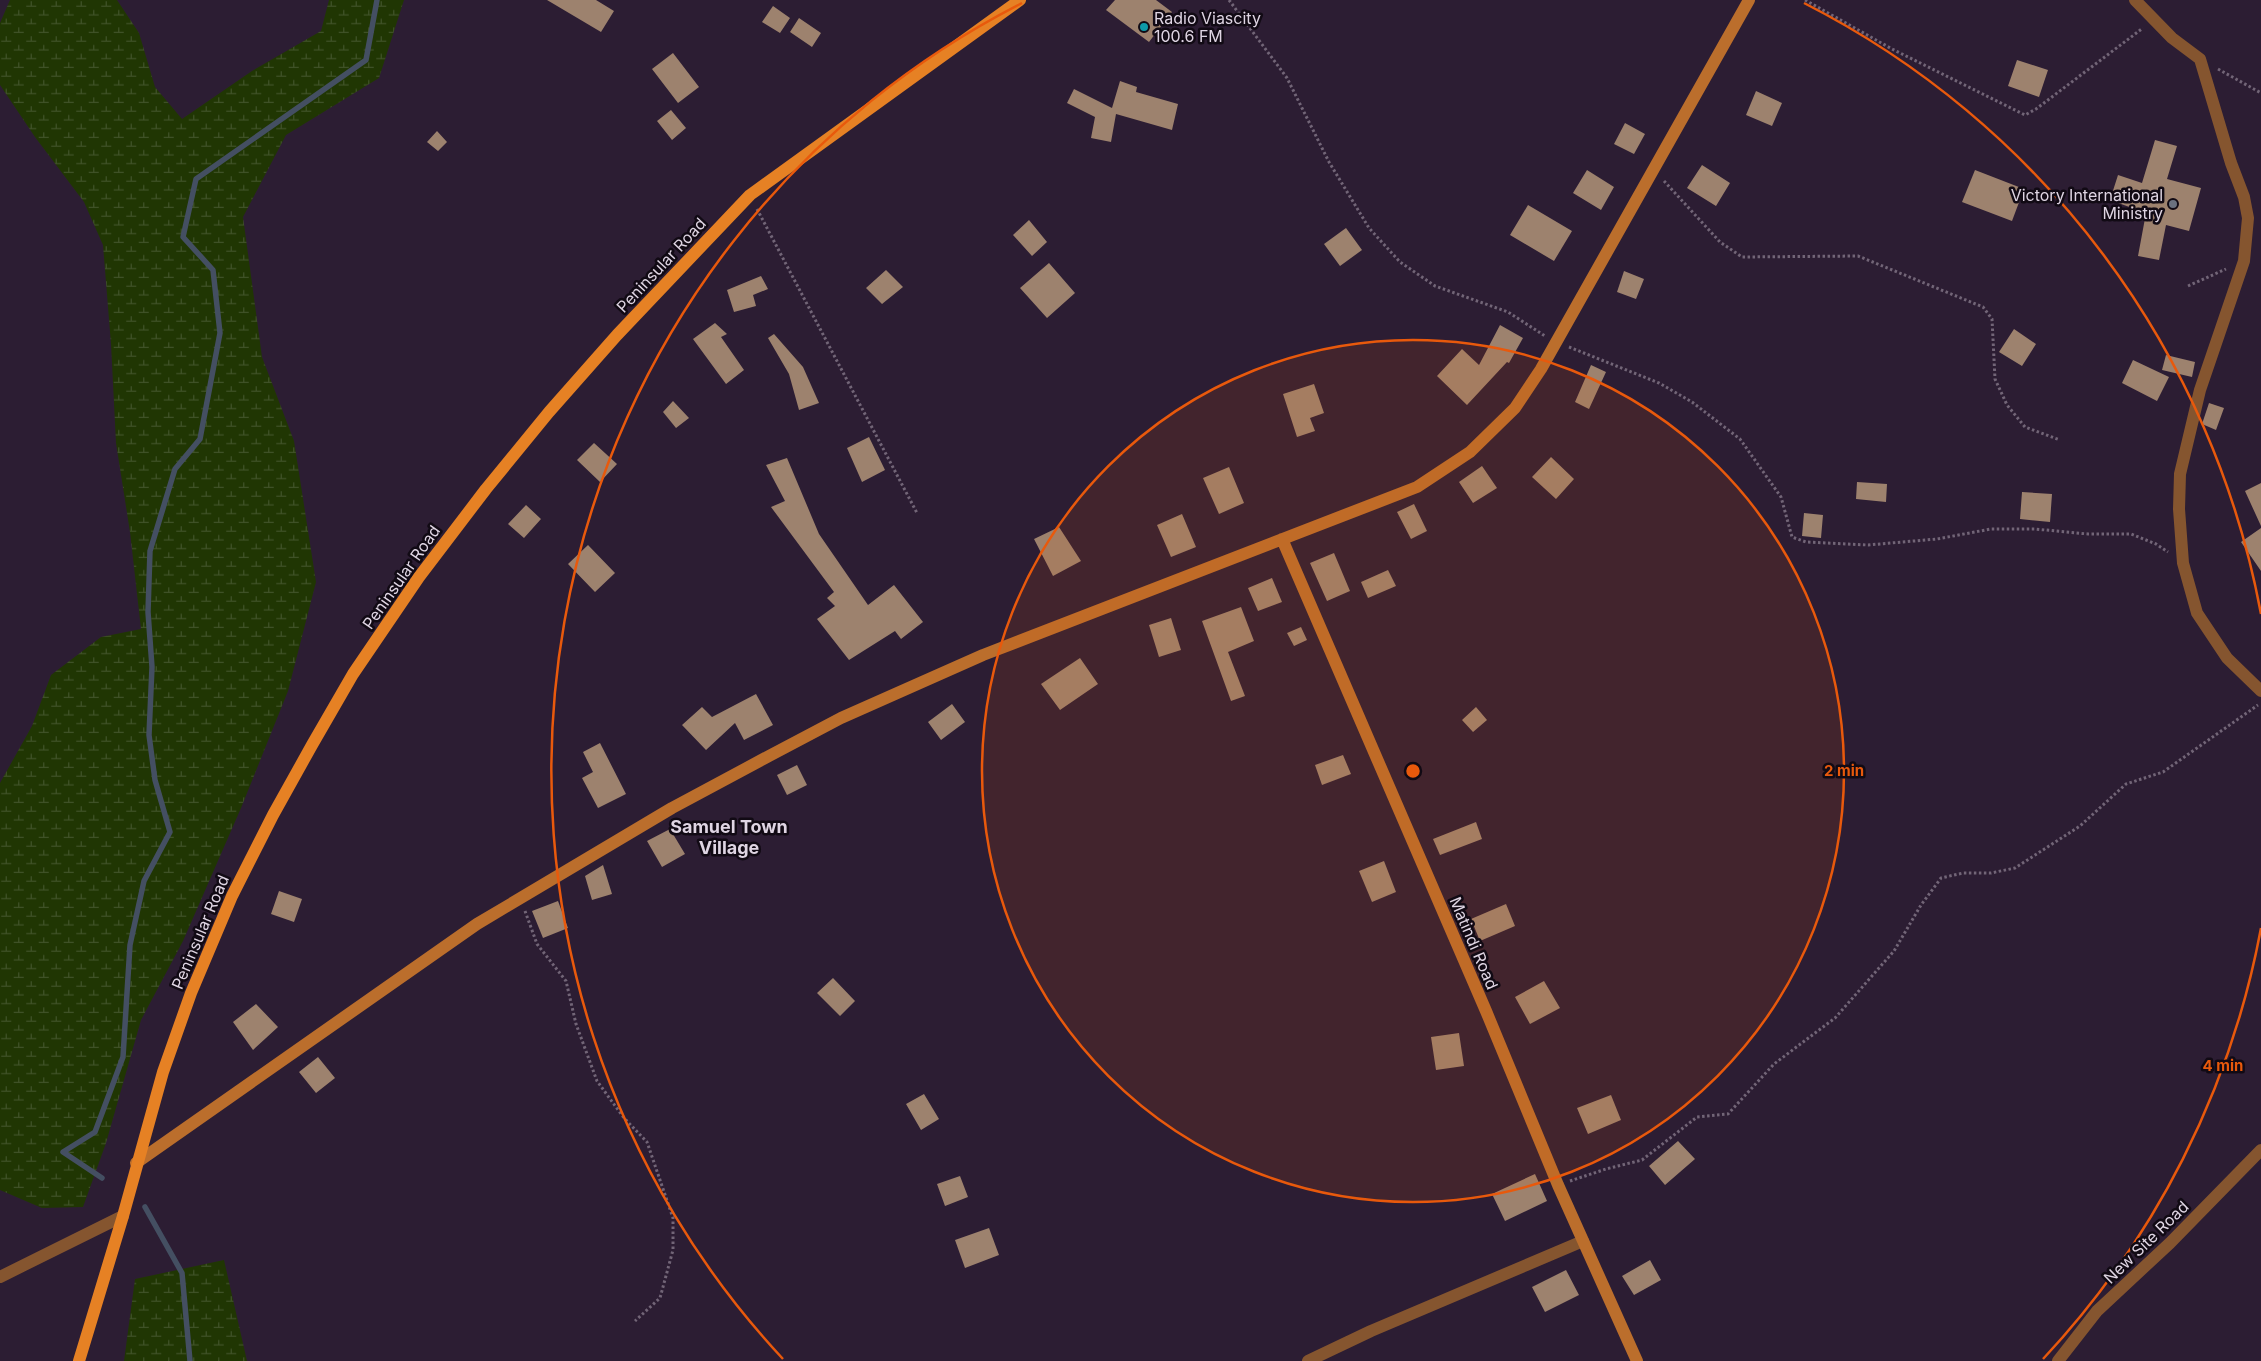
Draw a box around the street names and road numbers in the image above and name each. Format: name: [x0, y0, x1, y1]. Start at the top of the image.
street label: Peninsular Road: [612, 214, 710, 316]
street label: Peninsular Road: [358, 521, 444, 633]
street label: Peninsular Road: [167, 872, 233, 992]
street label: Matindi Road: [1445, 894, 1503, 992]
street label: New Site Road: [2099, 1196, 2193, 1288]

